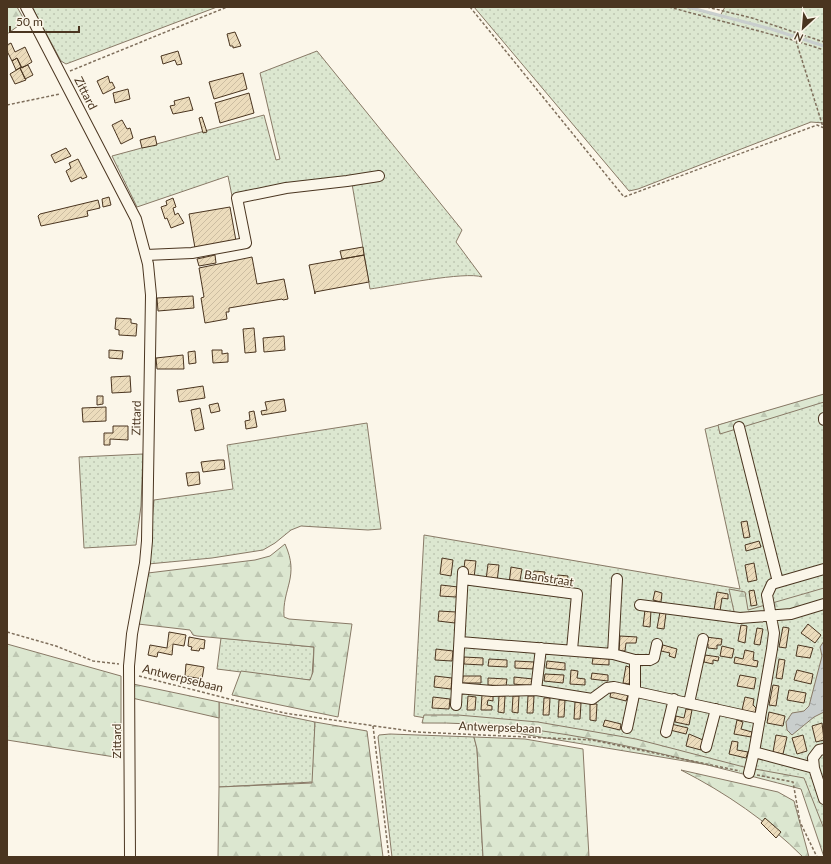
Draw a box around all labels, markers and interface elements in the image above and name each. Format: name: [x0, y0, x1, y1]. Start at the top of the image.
scale bar: [10, 8, 79, 34]
north arrow: [783, 8, 823, 48]
text: 50 m: [16, 14, 43, 29]
text: N: [792, 30, 805, 45]
street label: Zittard: [71, 74, 101, 112]
street label: Zittard: [128, 400, 144, 436]
street label: Banstraat: [523, 567, 576, 589]
street label: Antwerpsebaan: [141, 661, 225, 695]
street label: Antwerpsebaan: [458, 718, 542, 736]
street label: Zittard: [109, 723, 124, 759]

